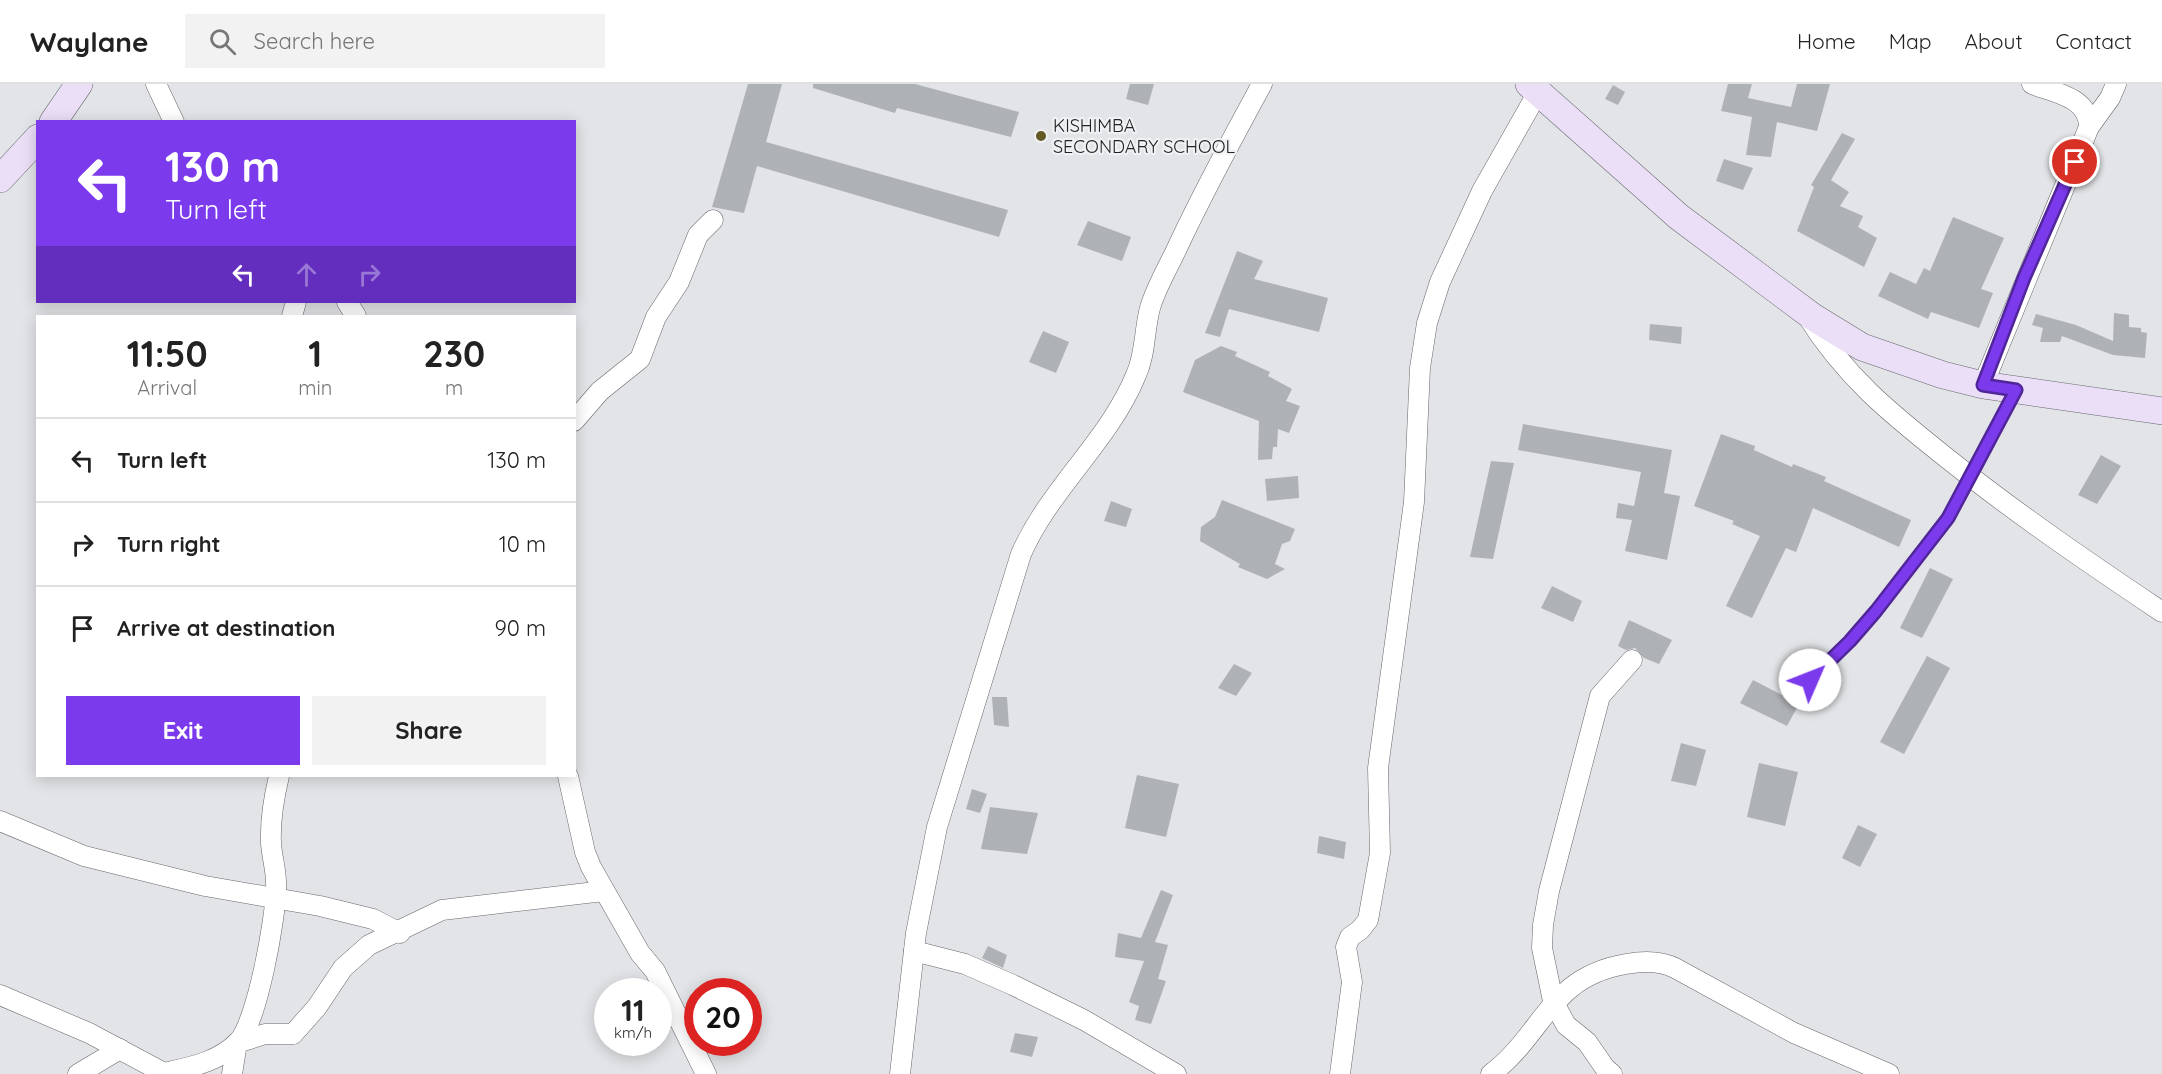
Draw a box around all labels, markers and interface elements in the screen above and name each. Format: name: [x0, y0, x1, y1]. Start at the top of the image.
search box: [185, 14, 605, 68]
text: Waylane: [30, 24, 149, 59]
icon: search: [206, 25, 239, 58]
text: Search here: [254, 27, 375, 55]
text: Home: [1797, 28, 1856, 54]
text: Map: [1889, 28, 1932, 54]
text: About: [1965, 28, 2023, 54]
text: Contact: [2056, 28, 2132, 54]
place label: KISHIMBA SECONDARY SCHOOL: [1053, 114, 1236, 158]
marker: KISHIMBA SECONDARY SCHOOL: [1034, 129, 1048, 143]
pin: [2049, 136, 2100, 187]
text: 130 m: [165, 140, 280, 193]
icon: left: [66, 144, 144, 222]
icon: arrive: [2058, 145, 2091, 178]
text: Turn left: [165, 192, 267, 226]
icon: left: [227, 258, 260, 291]
icon: ahead: [290, 258, 323, 291]
icon: right: [353, 258, 386, 291]
text: 11:50: [127, 331, 208, 376]
text: 1: [308, 331, 322, 376]
text: 230: [423, 331, 485, 376]
text: Arrival: [137, 375, 197, 400]
text: min: [298, 375, 332, 400]
text: m: [445, 375, 463, 400]
icon: left: [66, 444, 99, 477]
text: Turn left: [117, 446, 207, 474]
text: 130 m: [487, 446, 546, 474]
icon: right: [66, 528, 99, 561]
text: Turn right: [117, 530, 221, 558]
text: 10 m: [499, 530, 546, 558]
icon: arrive: [66, 612, 99, 645]
text: Arrive at destination: [117, 614, 335, 642]
text: 90 m: [495, 614, 546, 642]
position arrow: [1778, 648, 1842, 712]
button: Exit: [66, 696, 300, 765]
button: Share: [312, 696, 546, 765]
speed limit sign: 20: [684, 978, 762, 1056]
text: 11: [621, 991, 645, 1029]
text: km/h: [614, 1023, 652, 1042]

